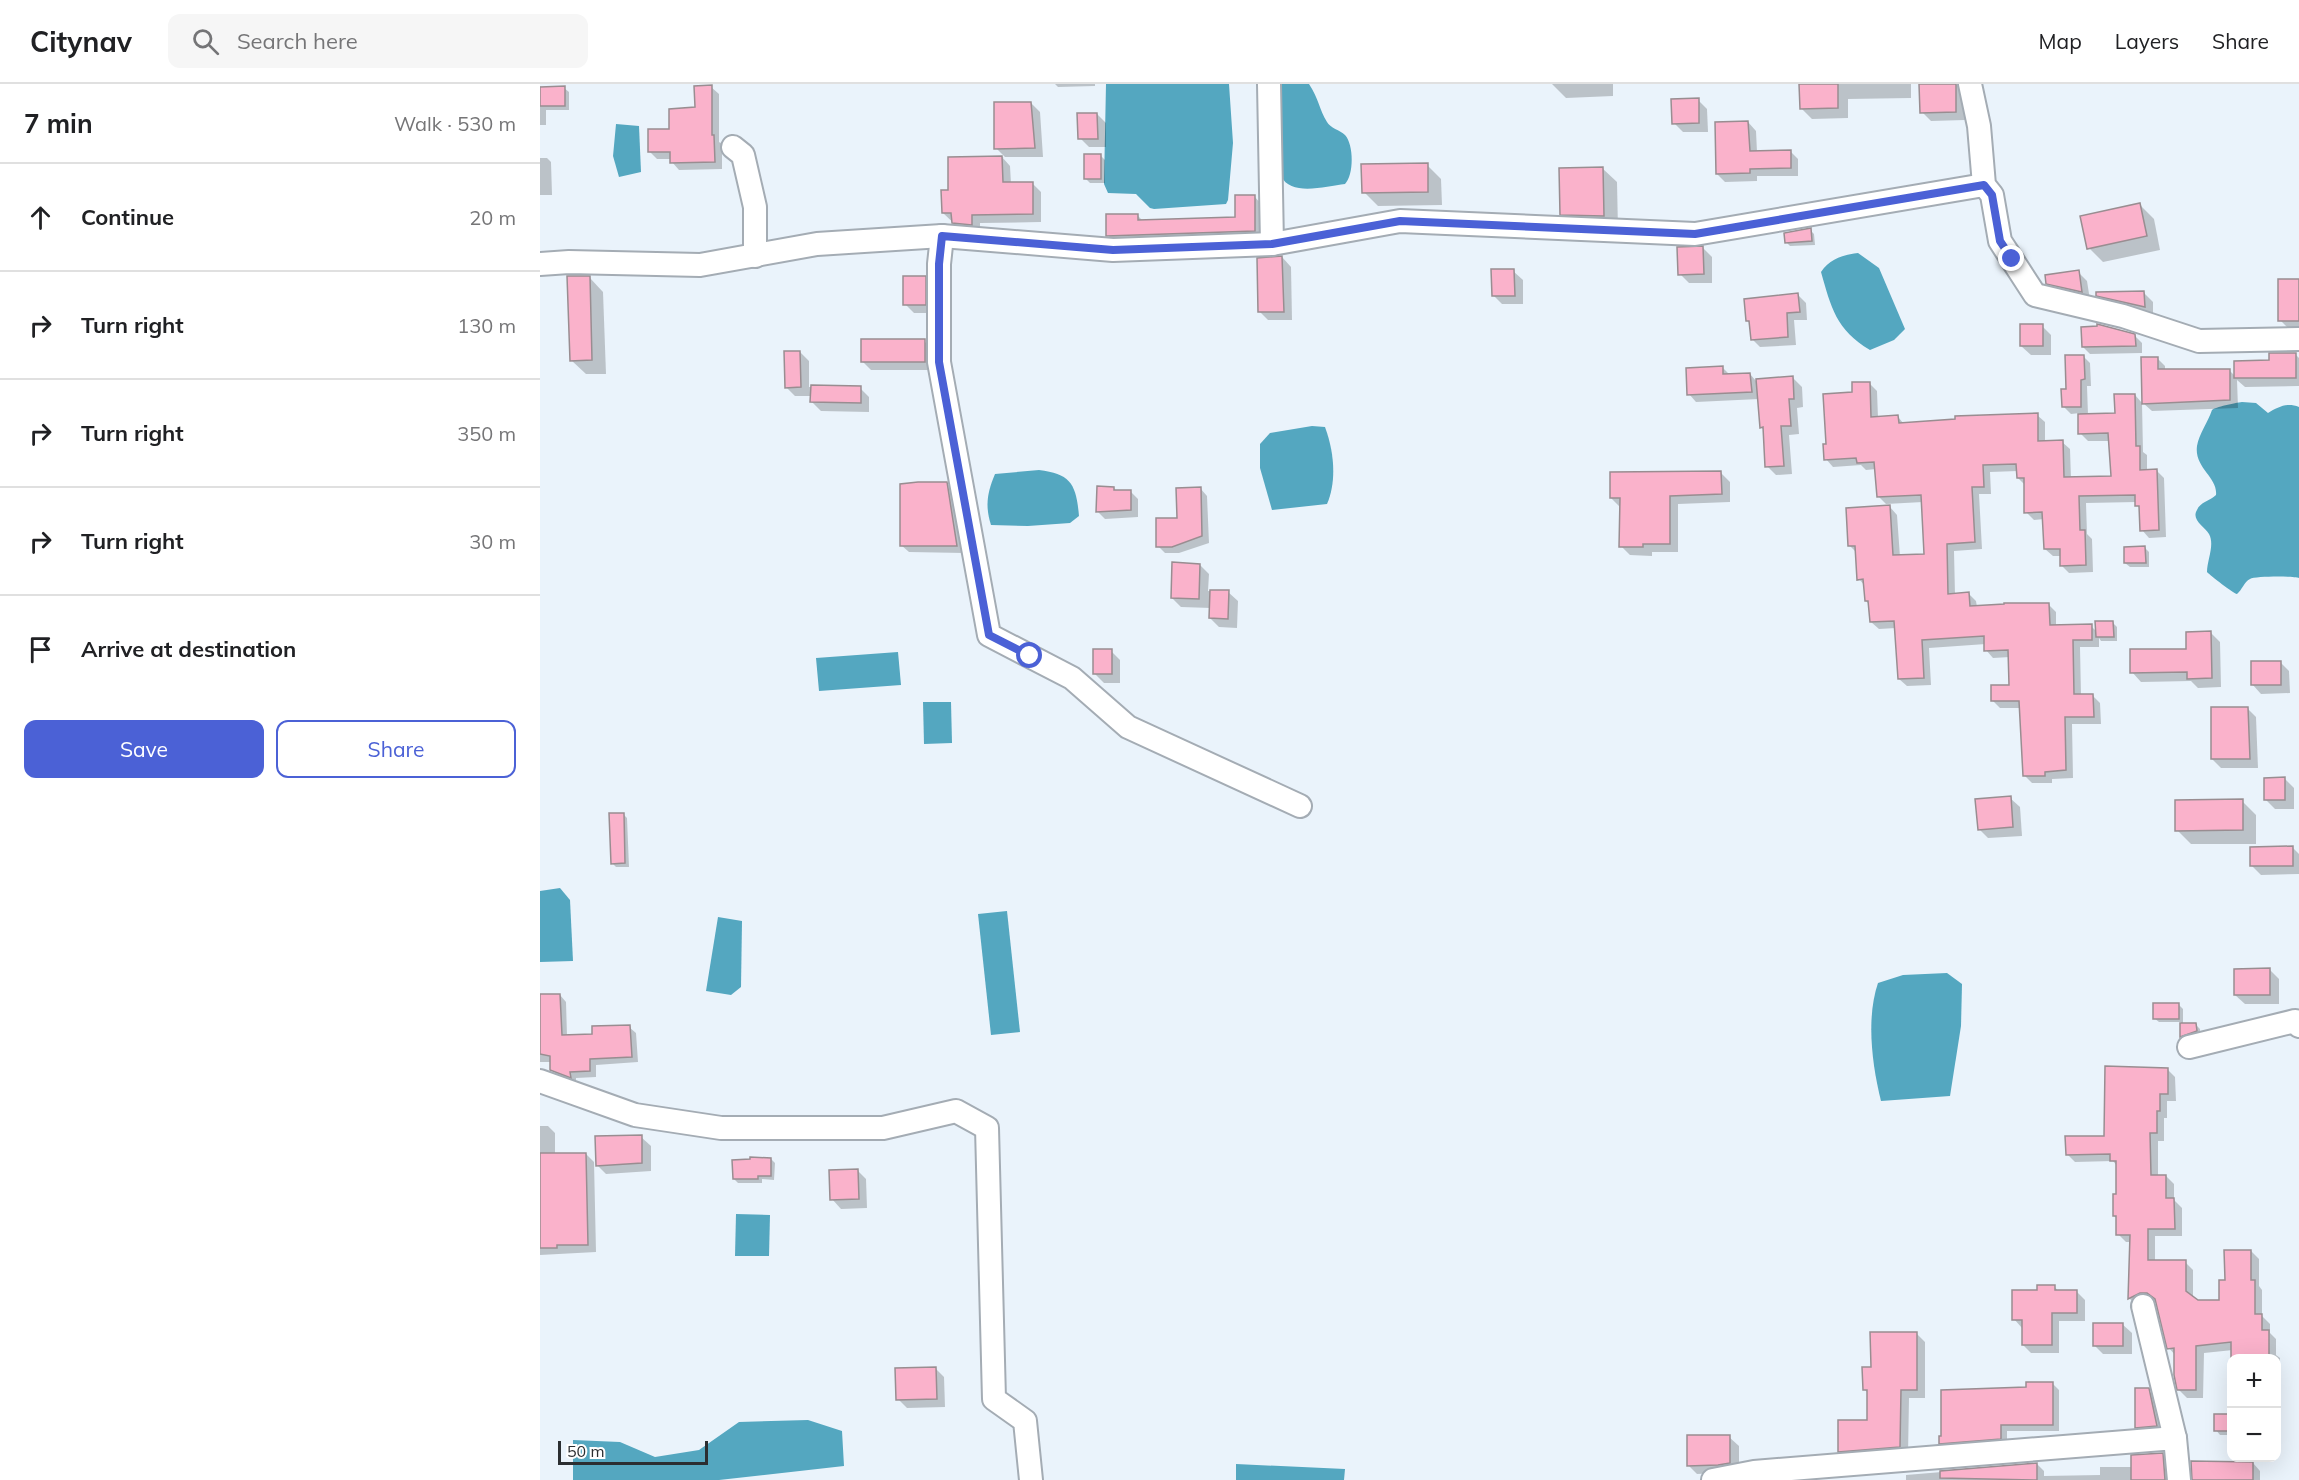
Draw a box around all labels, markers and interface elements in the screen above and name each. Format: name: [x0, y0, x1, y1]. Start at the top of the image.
search box: [168, 14, 588, 68]
text: Citynav: [30, 24, 132, 59]
icon: search: [189, 25, 222, 58]
text: Search here: [237, 27, 358, 55]
text: Map: [2039, 28, 2082, 54]
text: Layers: [2115, 28, 2179, 54]
text: Share: [2212, 28, 2269, 54]
text: 7 min: [24, 107, 93, 140]
text: Walk · 530 m: [394, 111, 516, 136]
icon: ahead: [24, 201, 57, 234]
text: Continue: [81, 203, 174, 231]
text: 20 m: [469, 205, 516, 230]
route end: [1998, 245, 2024, 271]
icon: right: [24, 309, 57, 342]
text: Turn right: [81, 311, 184, 339]
text: 130 m: [457, 313, 516, 338]
icon: right: [24, 417, 57, 450]
text: Turn right: [81, 419, 184, 447]
text: 350 m: [457, 421, 516, 446]
icon: right: [24, 525, 57, 558]
text: Turn right: [81, 527, 184, 555]
text: 30 m: [469, 529, 516, 554]
icon: arrive: [24, 633, 57, 666]
text: Arrive at destination: [81, 635, 296, 663]
route start: [1016, 642, 1042, 668]
button: Save: [24, 720, 264, 778]
button: Share: [276, 720, 516, 778]
map controls: [2227, 1354, 2281, 1462]
button: +: [2227, 1354, 2281, 1408]
button: −: [2227, 1408, 2281, 1462]
scale bar: [558, 1438, 708, 1466]
text: 50 m: [567, 1441, 604, 1461]

